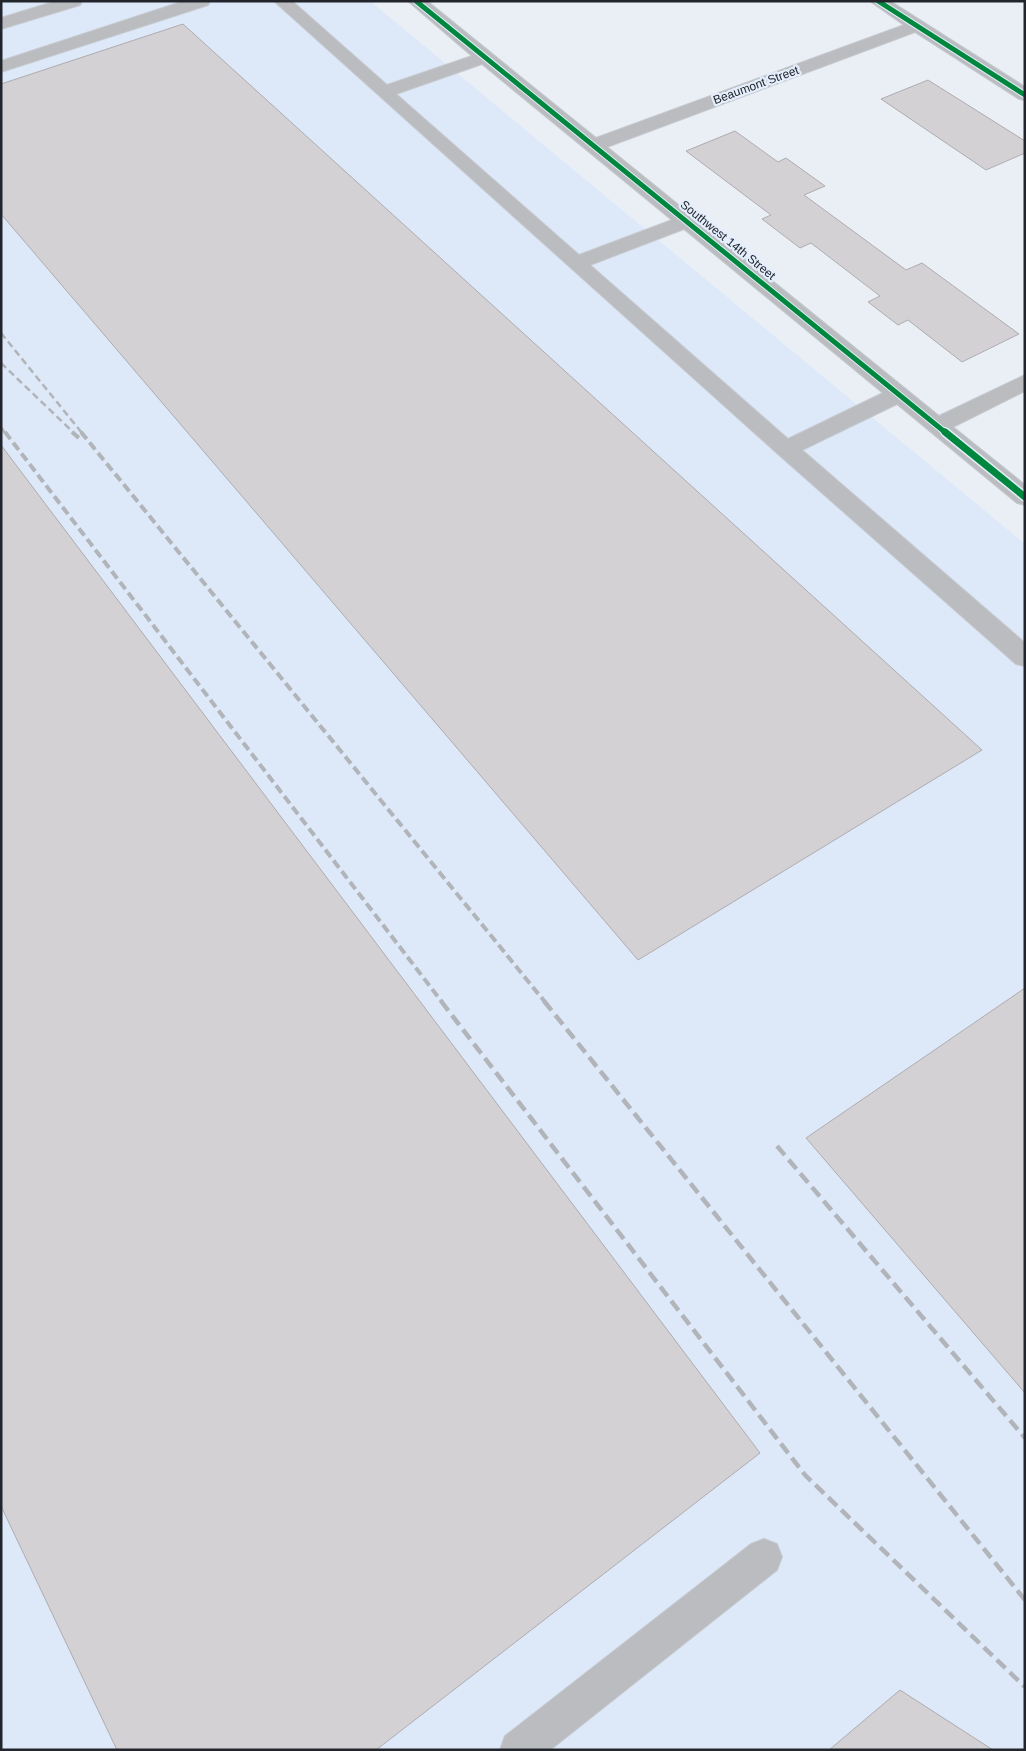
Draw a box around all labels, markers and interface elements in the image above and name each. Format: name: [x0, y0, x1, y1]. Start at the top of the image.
street label: Beaumont Street: [711, 63, 801, 107]
street label: Southwest 14th Street: [678, 197, 779, 283]

